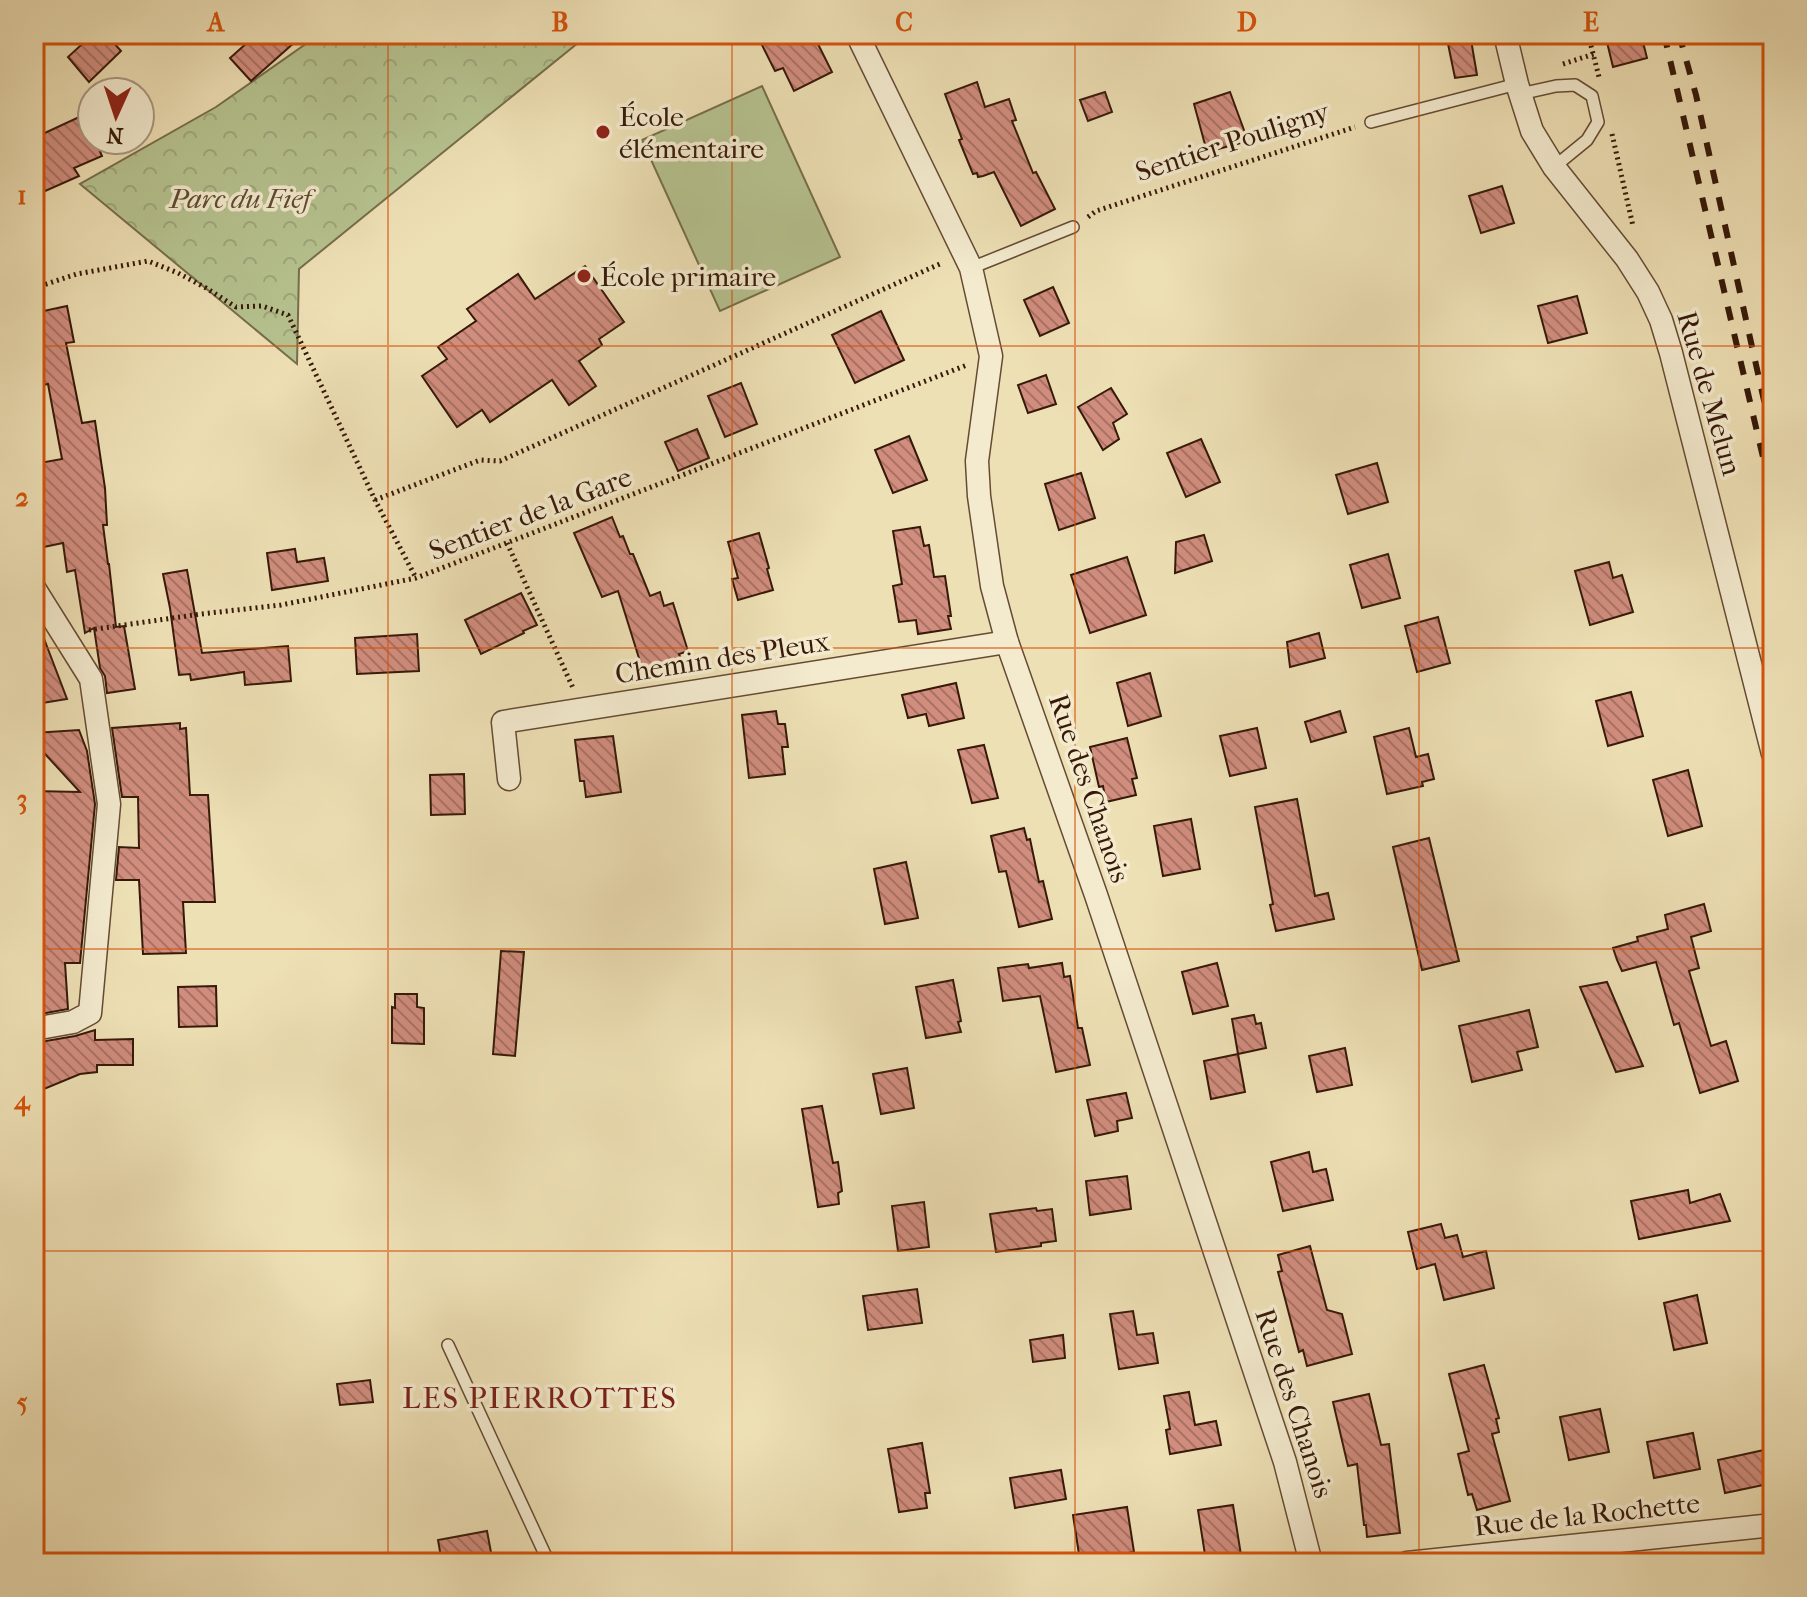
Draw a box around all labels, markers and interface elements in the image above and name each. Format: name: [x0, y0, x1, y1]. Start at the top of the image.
text: A: [206, 7, 226, 38]
text: B: [552, 7, 569, 38]
text: C: [895, 7, 913, 38]
text: D: [1237, 7, 1257, 38]
text: E: [1583, 7, 1599, 38]
north arrow: [76, 76, 156, 156]
street label: Sentier Pouligny: [1131, 94, 1334, 188]
place label: École élémentaire: [619, 100, 764, 165]
text: N: [106, 122, 124, 148]
marker: École élémentaire: [594, 123, 612, 141]
text: 1: [17, 180, 27, 211]
park label: Parc du Fief: [167, 182, 317, 215]
place label: École primaire: [600, 260, 776, 293]
marker: École primaire: [575, 267, 593, 285]
street label: Rue de Melun: [1670, 307, 1749, 479]
street label: Sentier de la Gare: [424, 460, 636, 567]
text: 2: [15, 482, 29, 513]
street label: Chemin des Pleux: [613, 624, 832, 691]
street label: Rue des Chanois: [1042, 690, 1137, 887]
text: 3: [17, 784, 27, 815]
text: 4: [13, 1085, 31, 1117]
street label: Rue des Chanois: [1248, 1304, 1341, 1502]
district label: LES PIERROTTES: [402, 1381, 678, 1416]
text: 5: [16, 1387, 28, 1418]
street label: Rue de la Rochette: [1473, 1486, 1702, 1543]

